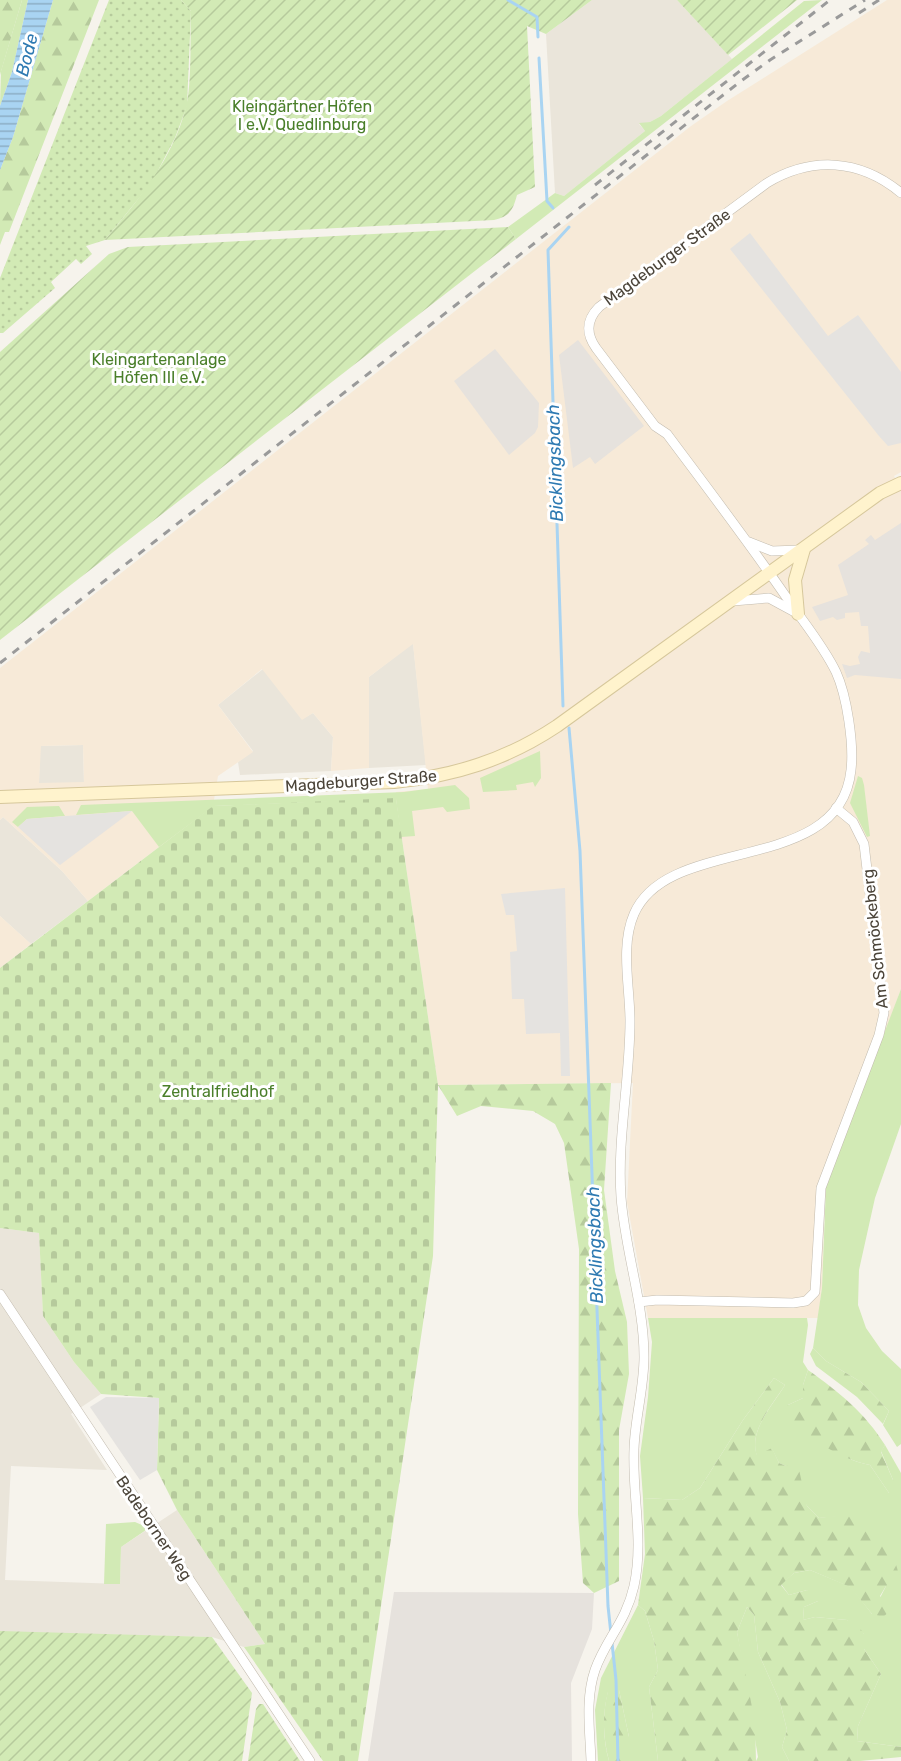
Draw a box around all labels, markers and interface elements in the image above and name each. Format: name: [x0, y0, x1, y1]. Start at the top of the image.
water label: Bode: [11, 31, 43, 79]
park label: Kleingärtner Höfen I e.V. Quedlinburg: [232, 97, 372, 134]
street label: Magdeburger Straße: [600, 205, 734, 309]
park label: Kleingartenanlage Höfen III e.V.: [91, 350, 227, 387]
water label: Bicklingsbach: [542, 404, 568, 522]
street label: Magdeburger Straße: [284, 766, 438, 796]
street label: Am Schmöckeberg: [858, 868, 892, 1010]
park label: Zentralfriedhof: [162, 1082, 275, 1101]
water label: Bicklingsbach: [582, 1186, 608, 1304]
street label: Badeborner Weg: [112, 1472, 196, 1584]

